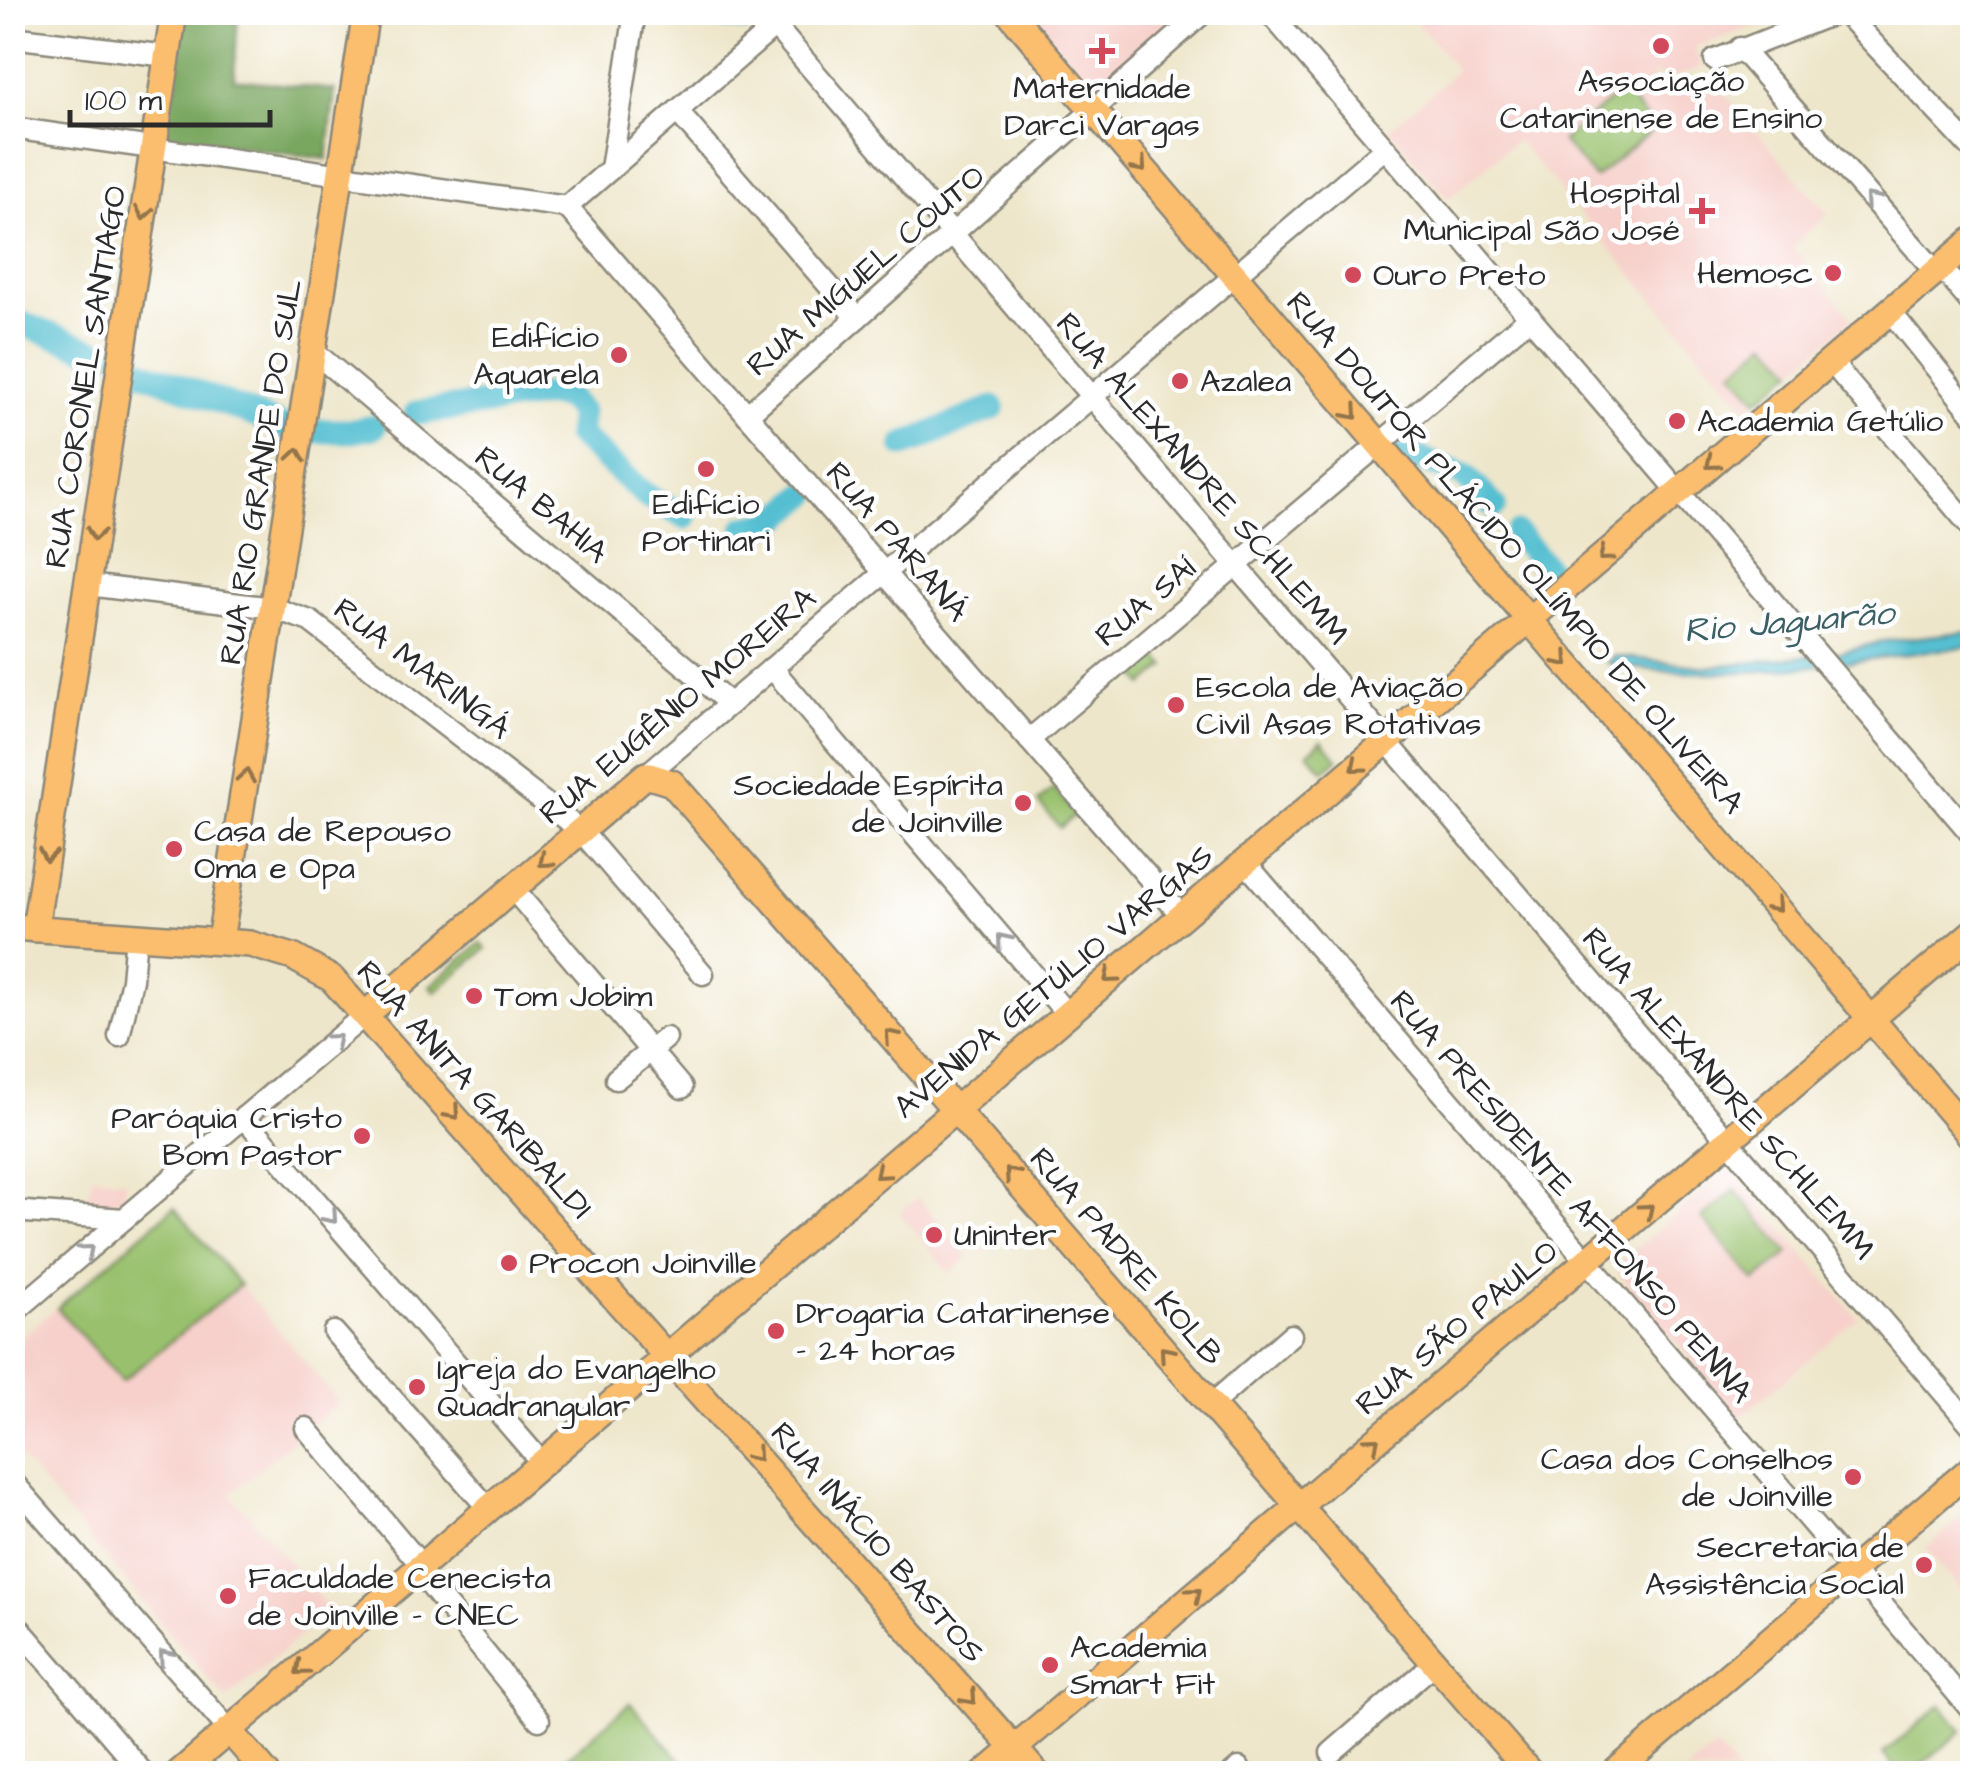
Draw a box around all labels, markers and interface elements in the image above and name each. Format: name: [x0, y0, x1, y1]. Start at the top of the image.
marker: Associação Catarinense de Ensino: [1650, 35, 1672, 57]
marker: Maternidade Darci Vargas: [1089, 38, 1115, 64]
place label: Associação Catarinense de Ensino: [1500, 59, 1822, 141]
scale bar: [70, 65, 270, 127]
place label: Maternidade Darci Vargas: [1004, 66, 1200, 148]
text: 100 m: [85, 80, 163, 122]
street label: RUA MIGUEL COUTO: [737, 155, 995, 387]
one-way arrow: [1129, 155, 1147, 173]
place label: Hospital Municipal São José: [1403, 171, 1680, 253]
street label: RUA CORONEL SANTIAGO: [34, 183, 138, 571]
one-way arrow: [1865, 192, 1883, 211]
marker: Hospital Municipal São José: [1689, 198, 1715, 224]
one-way arrow: [134, 204, 155, 221]
place label: Hemosc: [1697, 251, 1813, 296]
place label: Ouro Preto: [1373, 253, 1545, 298]
marker: Hemosc: [1822, 262, 1844, 284]
marker: Ouro Preto: [1342, 264, 1364, 286]
street label: RUA RIO GRANDE DO SUL: [208, 276, 314, 668]
street label: RUA DOUTOR PLÁCIDO OLÍMPIO DE OLIVEIRA: [1275, 282, 1755, 824]
street label: RUA ALEXANDRE SCHLEMM: [1045, 303, 1359, 655]
place label: Edifício Aquarela: [473, 315, 599, 397]
marker: Edifício Aquarela: [608, 344, 630, 366]
place label: Azalea: [1200, 359, 1291, 404]
marker: Azalea: [1169, 370, 1191, 392]
place label: Academia Getúlio: [1697, 399, 1943, 444]
one-way arrow: [1340, 402, 1358, 420]
marker: Academia Getúlio: [1666, 410, 1688, 432]
street label: RUA BAHIA: [464, 436, 618, 574]
one-way arrow: [285, 446, 306, 463]
one-way arrow: [1705, 451, 1723, 469]
street label: RUA PARANÁ: [815, 452, 979, 632]
marker: Edifício Portinari: [695, 458, 717, 480]
place label: Edifício Portinari: [642, 482, 770, 564]
one-way arrow: [86, 526, 107, 542]
one-way arrow: [1598, 543, 1616, 561]
street label: RUA SAÍ: [1086, 546, 1207, 658]
street label: RUA EUGÊNIO MOREIRA: [530, 577, 826, 835]
street label: RUA MARINGÁ: [324, 587, 520, 751]
water label: Rio Jaguarão: [1682, 588, 1898, 657]
one-way arrow: [1552, 648, 1570, 666]
place label: Escola de Aviação Civil Asas Rotativas: [1196, 665, 1481, 747]
marker: Escola de Aviação Civil Asas Rotativas: [1165, 694, 1187, 716]
one-way arrow: [1351, 754, 1369, 772]
place label: Sociedade Espírita de Joinville: [733, 763, 1003, 845]
one-way arrow: [235, 767, 256, 784]
marker: Sociedade Espírita de Joinville: [1012, 792, 1034, 814]
place label: Casa de Repouso Oma e Opa: [194, 809, 451, 891]
street label: AVENIDA GETÚLIO VARGAS: [884, 834, 1224, 1130]
marker: Casa de Repouso Oma e Opa: [163, 838, 185, 860]
one-way arrow: [37, 847, 58, 864]
one-way arrow: [539, 849, 557, 867]
one-way arrow: [1763, 895, 1781, 913]
street label: RUA ALEXANDRE SCHLEMM: [1571, 918, 1885, 1270]
one-way arrow: [997, 933, 1015, 952]
street label: RUA ANITA GARIBALDI: [346, 951, 602, 1229]
one-way arrow: [1104, 965, 1122, 983]
place label: Tom Jobim: [494, 974, 652, 1019]
street label: RUA PRESIDENTE AFFONSO PENNA: [1379, 981, 1763, 1413]
marker: Tom Jobim: [463, 985, 485, 1007]
one-way arrow: [885, 1029, 903, 1048]
one-way arrow: [323, 1034, 341, 1052]
place label: Paróquia Cristo Bom Pastor: [111, 1096, 342, 1178]
one-way arrow: [442, 1101, 460, 1120]
marker: Paróquia Cristo Bom Pastor: [351, 1125, 373, 1147]
street label: RUA PADRE KOLB: [1018, 1138, 1234, 1376]
one-way arrow: [874, 1161, 893, 1179]
one-way arrow: [1004, 1167, 1022, 1186]
one-way arrow: [1636, 1203, 1654, 1221]
one-way arrow: [319, 1206, 337, 1224]
place label: Uninter: [954, 1213, 1057, 1258]
marker: Uninter: [923, 1224, 945, 1246]
street label: RUA SÃO PAULO: [1346, 1230, 1568, 1426]
place label: Procon Joinville: [529, 1241, 757, 1286]
one-way arrow: [75, 1244, 93, 1262]
marker: Procon Joinville: [498, 1252, 520, 1274]
place label: Drogaria Catarinense - 24 horas: [796, 1291, 1110, 1373]
marker: Drogaria Catarinense - 24 horas: [765, 1320, 787, 1342]
one-way arrow: [1160, 1346, 1178, 1365]
place label: Igreja do Evangelho Quadrangular: [437, 1347, 716, 1429]
marker: Igreja do Evangelho Quadrangular: [406, 1376, 428, 1398]
street label: RUA INÁCIO BASTOS: [759, 1412, 995, 1674]
one-way arrow: [1362, 1437, 1380, 1455]
place label: Casa dos Conselhos de Joinville: [1541, 1437, 1833, 1519]
one-way arrow: [744, 1443, 762, 1461]
marker: Casa dos Conselhos de Joinville: [1842, 1466, 1864, 1488]
place label: Secretaria de Assistência Social: [1645, 1525, 1904, 1607]
marker: Secretaria de Assistência Social: [1913, 1554, 1935, 1576]
place label: Faculdade Cenecista de Joinville - CNEC: [248, 1556, 551, 1638]
marker: Faculdade Cenecista de Joinville - CNEC: [217, 1585, 239, 1607]
one-way arrow: [1184, 1588, 1202, 1606]
place label: Academia Smart Fit: [1070, 1625, 1215, 1707]
one-way arrow: [159, 1649, 177, 1668]
marker: Academia Smart Fit: [1039, 1654, 1061, 1676]
one-way arrow: [294, 1657, 312, 1675]
one-way arrow: [959, 1686, 977, 1705]

